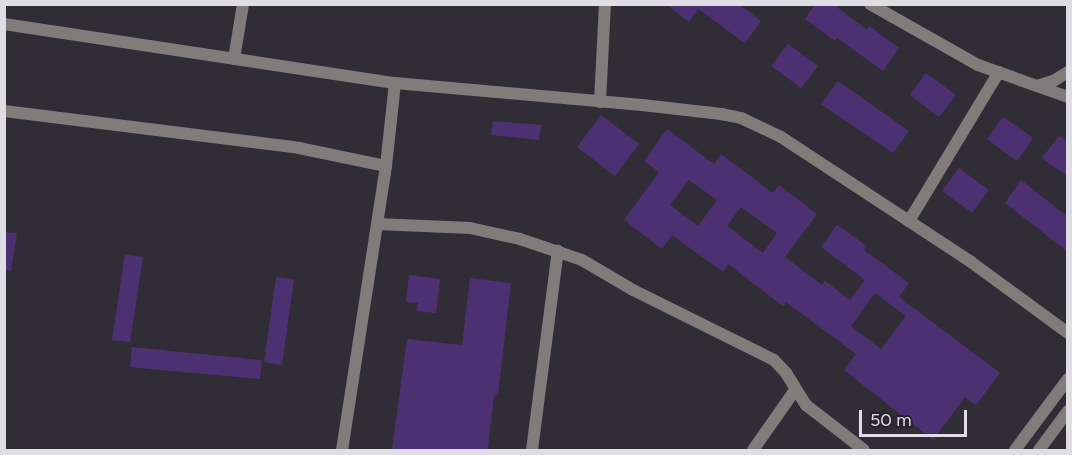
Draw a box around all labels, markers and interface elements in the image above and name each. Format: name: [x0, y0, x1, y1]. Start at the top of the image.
scale bar: [862, 398, 970, 436]
text: 50 m: [870, 409, 912, 431]

